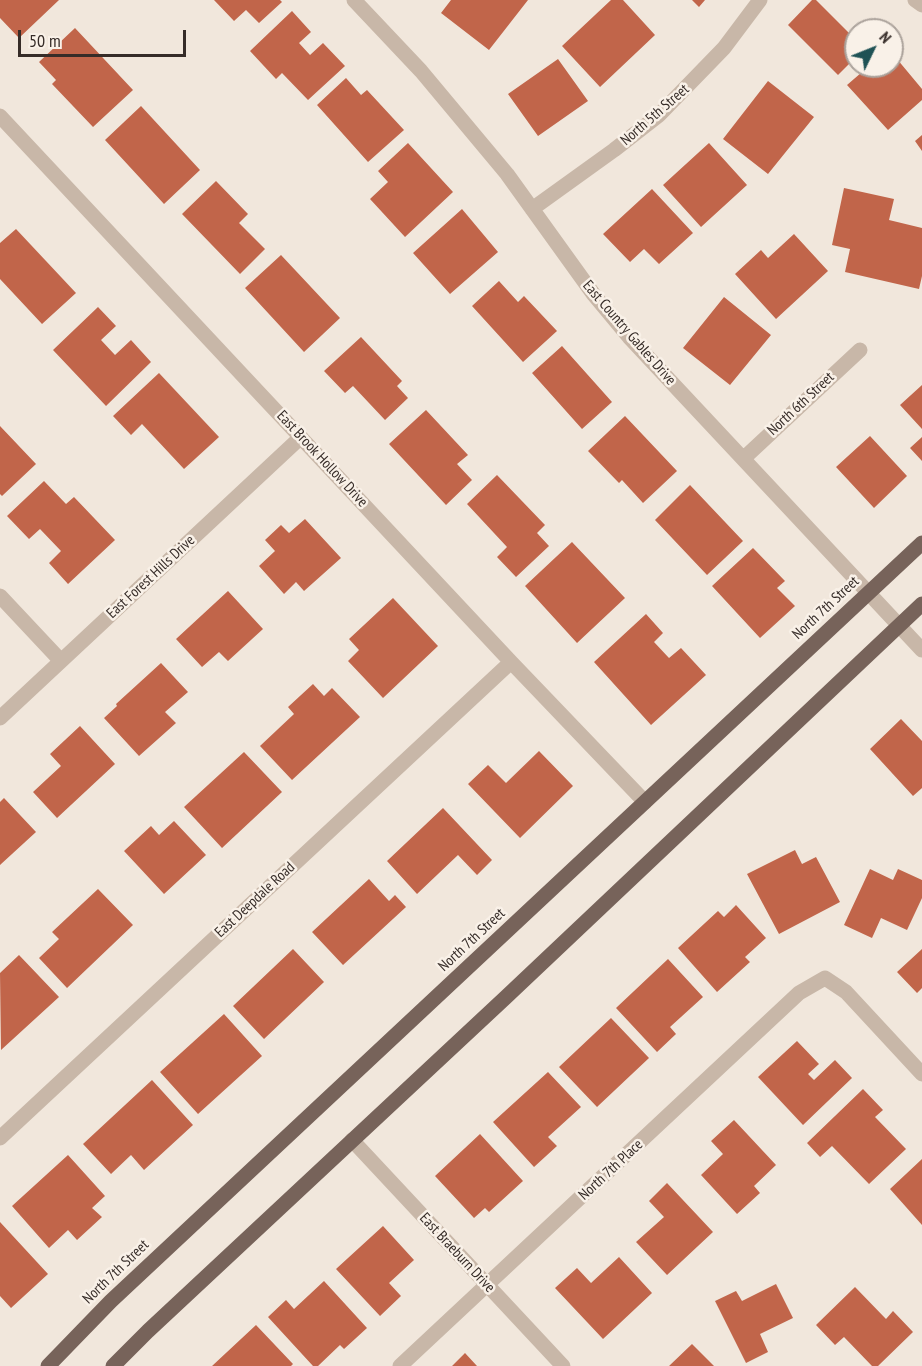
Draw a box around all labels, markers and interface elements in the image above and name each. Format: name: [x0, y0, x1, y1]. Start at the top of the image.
scale bar: [21, 18, 189, 56]
north arrow: [844, 18, 904, 78]
text: N: [875, 27, 896, 47]
text: 50 m: [29, 29, 61, 52]
street label: North 5th Street: [617, 80, 693, 150]
street label: East Country Gables Drive: [579, 277, 679, 389]
street label: North 6th Street: [764, 369, 838, 439]
street label: East Brook Hollow Drive: [273, 407, 371, 511]
street label: East Forest Hills Drive: [103, 532, 199, 622]
street label: North 7th Street: [789, 573, 863, 643]
street label: East Deepdale Road: [211, 858, 299, 942]
street label: North 7th Street: [435, 905, 509, 975]
street label: North 7th Place: [575, 1136, 647, 1204]
street label: East Braeburn Drive: [416, 1209, 498, 1297]
street label: North 7th Street: [79, 1236, 153, 1308]

